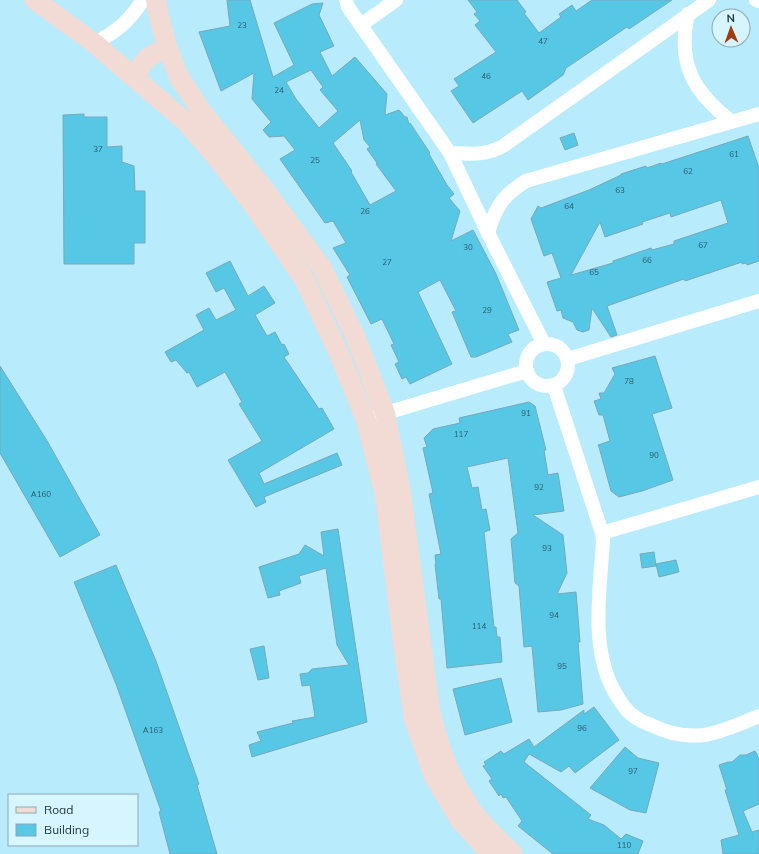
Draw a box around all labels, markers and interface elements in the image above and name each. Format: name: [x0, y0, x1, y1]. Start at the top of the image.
north arrow: [711, 8, 751, 48]
text: N: [726, 11, 735, 25]
house number: 23: [237, 20, 247, 30]
house number: 47: [538, 36, 548, 46]
house number: 46: [481, 71, 491, 81]
house number: 24: [274, 85, 284, 95]
house number: 37: [93, 144, 103, 154]
house number: 61: [729, 149, 739, 159]
house number: 25: [310, 155, 320, 165]
house number: 62: [683, 166, 693, 176]
house number: 63: [615, 185, 625, 195]
house number: 64: [564, 201, 574, 211]
house number: 26: [360, 206, 370, 216]
house number: 67: [698, 240, 708, 250]
house number: 30: [463, 242, 473, 252]
house number: 66: [642, 255, 652, 265]
house number: 27: [382, 257, 392, 267]
house number: 65: [589, 267, 599, 277]
house number: 29: [482, 305, 492, 315]
house number: 78: [624, 376, 634, 386]
house number: 91: [521, 408, 531, 418]
house number: 117: [454, 429, 468, 439]
house number: 90: [649, 450, 659, 460]
house number: 92: [534, 482, 544, 492]
house number: A160: [31, 489, 51, 499]
house number: 93: [542, 543, 552, 553]
house number: 94: [549, 610, 559, 620]
house number: 114: [472, 621, 486, 631]
house number: 95: [557, 661, 567, 671]
house number: 96: [577, 723, 587, 733]
house number: A163: [143, 725, 163, 735]
house number: 97: [628, 766, 638, 776]
legend: [8, 794, 138, 846]
text: Road: [44, 802, 73, 817]
text: Building: [44, 822, 89, 837]
house number: 110: [617, 840, 631, 850]

